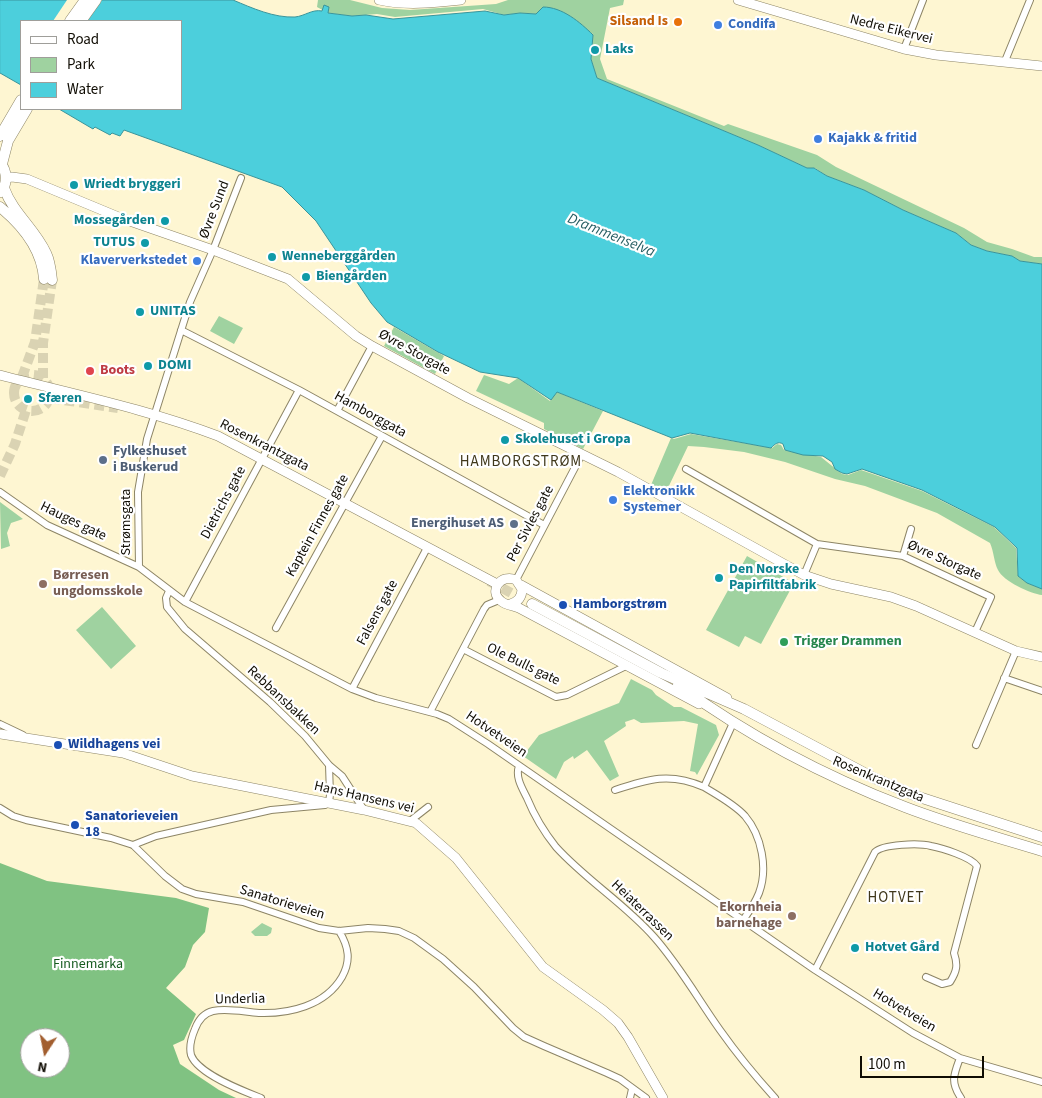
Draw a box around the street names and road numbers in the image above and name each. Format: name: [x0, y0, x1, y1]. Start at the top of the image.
street label: Nedre Eikervei: [848, 12, 934, 48]
street label: Øvre Sund: [196, 179, 234, 241]
street label: Øvre Storgate: [375, 326, 453, 380]
street label: Hamborggata: [331, 388, 409, 442]
street label: Rosenkrantzgata: [217, 416, 311, 476]
street label: Dietrichs gate: [198, 464, 250, 542]
street label: Kaptein Finnes gate: [283, 472, 353, 580]
street label: Per Sivles gate: [504, 483, 558, 565]
street label: Strømsgata: [119, 489, 135, 555]
street label: Hauges gate: [37, 499, 109, 545]
street label: Øvre Storgate: [904, 537, 984, 585]
street label: Falsens gate: [354, 578, 402, 648]
street label: Ole Bulls gate: [484, 640, 562, 690]
street label: Rebbansbakken: [243, 663, 323, 739]
street label: Hotvetveien: [462, 708, 530, 762]
street label: Rosenkrantzgata: [830, 753, 926, 807]
street label: Hans Hansens vei: [312, 778, 416, 818]
street label: Heiaterrassen: [607, 877, 677, 945]
street label: Sanatorieveien: [237, 882, 327, 924]
street label: Hotvetveien: [869, 986, 939, 1036]
street label: Underlia: [215, 991, 265, 1009]

